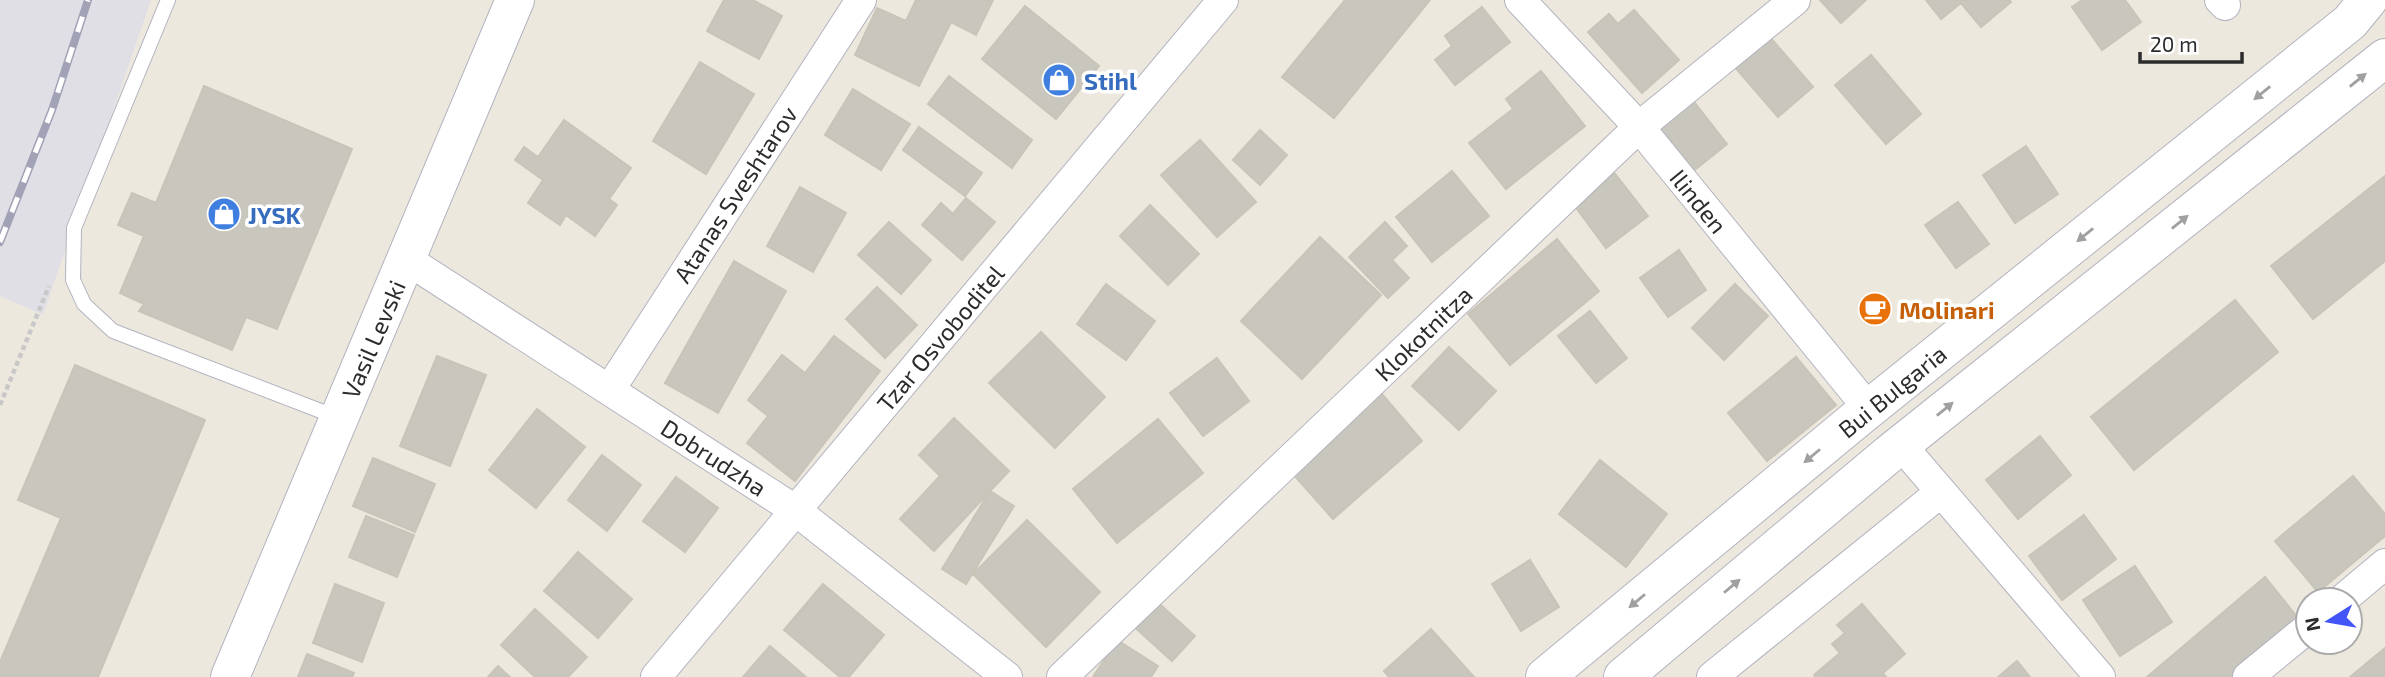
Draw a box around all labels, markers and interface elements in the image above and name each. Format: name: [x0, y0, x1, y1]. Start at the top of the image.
scale bar: [2140, 21, 2242, 65]
text: 20 m: [2150, 31, 2198, 56]
shop icon: Stihl: [1040, 61, 1078, 99]
place label: Stihl: [1084, 66, 1137, 95]
one-way arrow: [2349, 73, 2366, 88]
one-way arrow: [2253, 85, 2271, 100]
street label: Atanas Sveshtarov: [667, 100, 803, 288]
street label: Ilinden: [1664, 163, 1734, 239]
shop icon: JYSK: [205, 195, 243, 233]
place label: JYSK: [248, 200, 301, 229]
one-way arrow: [2171, 215, 2189, 229]
one-way arrow: [2076, 228, 2094, 243]
street label: Tzar Osvoboditel: [870, 259, 1010, 417]
street label: Vasil Levski: [335, 276, 411, 402]
street label: Klokotnitza: [1368, 279, 1478, 387]
cafe icon: Molinari: [1856, 290, 1894, 328]
place label: Molinari: [1899, 295, 1995, 324]
street label: Bui Bulgaria: [1832, 339, 1952, 443]
one-way arrow: [1935, 402, 1953, 417]
street label: Dobrudzha: [656, 412, 772, 502]
one-way arrow: [1804, 448, 1822, 463]
one-way arrow: [1723, 579, 1740, 594]
north arrow: [2294, 586, 2364, 656]
one-way arrow: [1629, 593, 1647, 608]
text: N: [2299, 615, 2324, 633]

